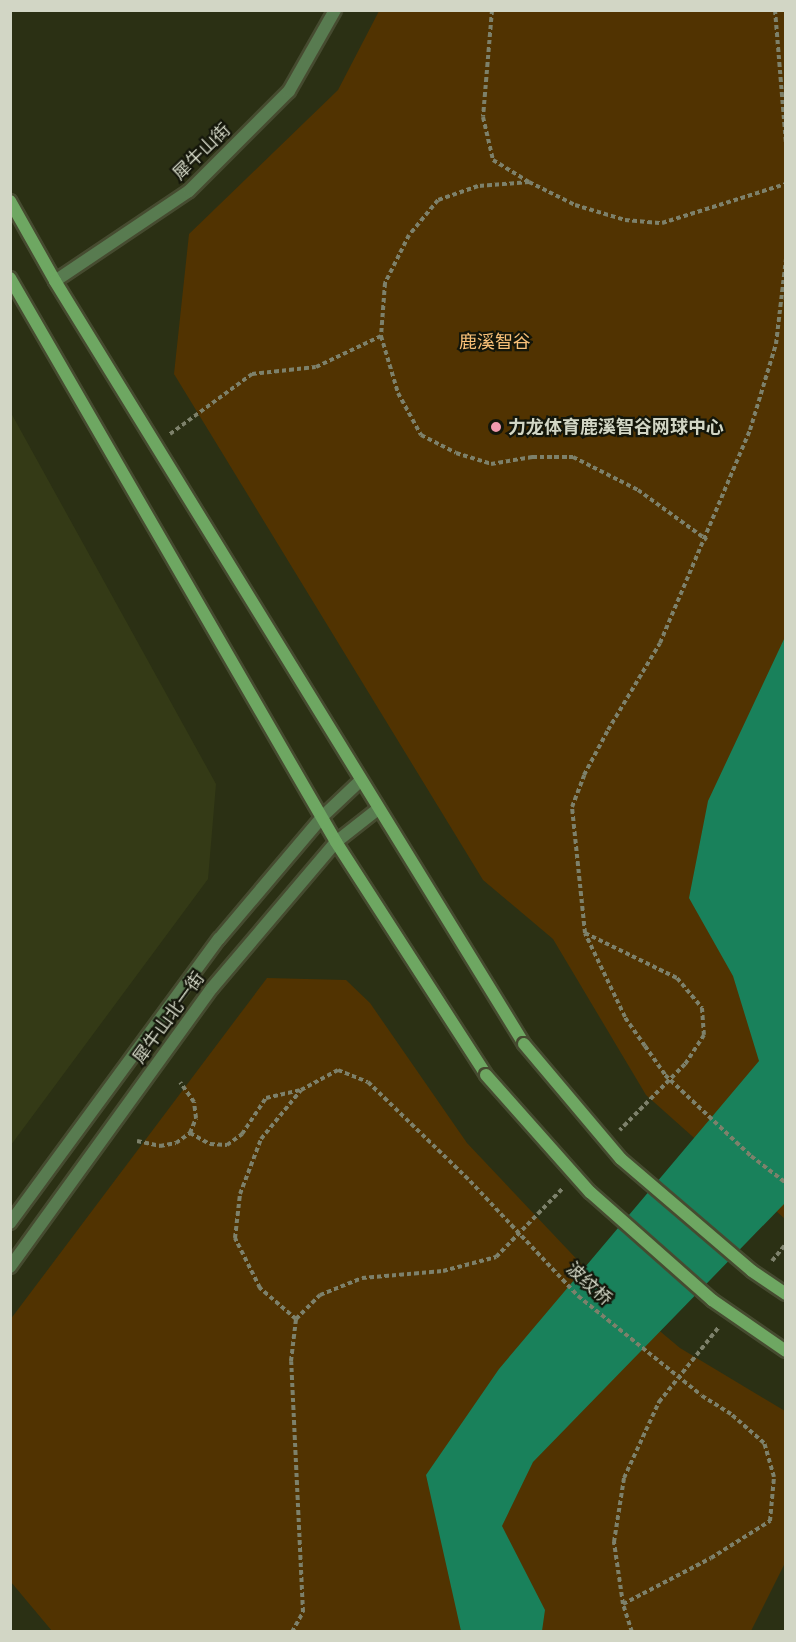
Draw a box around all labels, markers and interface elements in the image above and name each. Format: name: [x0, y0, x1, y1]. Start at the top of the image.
street label: 犀牛山街: [169, 119, 235, 185]
park label: 鹿溪智谷: [459, 331, 531, 353]
place label: 力龙体育鹿溪智谷网球中心: [508, 416, 724, 438]
marker: 力龙体育鹿溪智谷网球中心: [489, 420, 503, 434]
street label: 犀牛山北一街: [129, 968, 209, 1068]
street label: 波纹桥: [562, 1258, 616, 1310]

